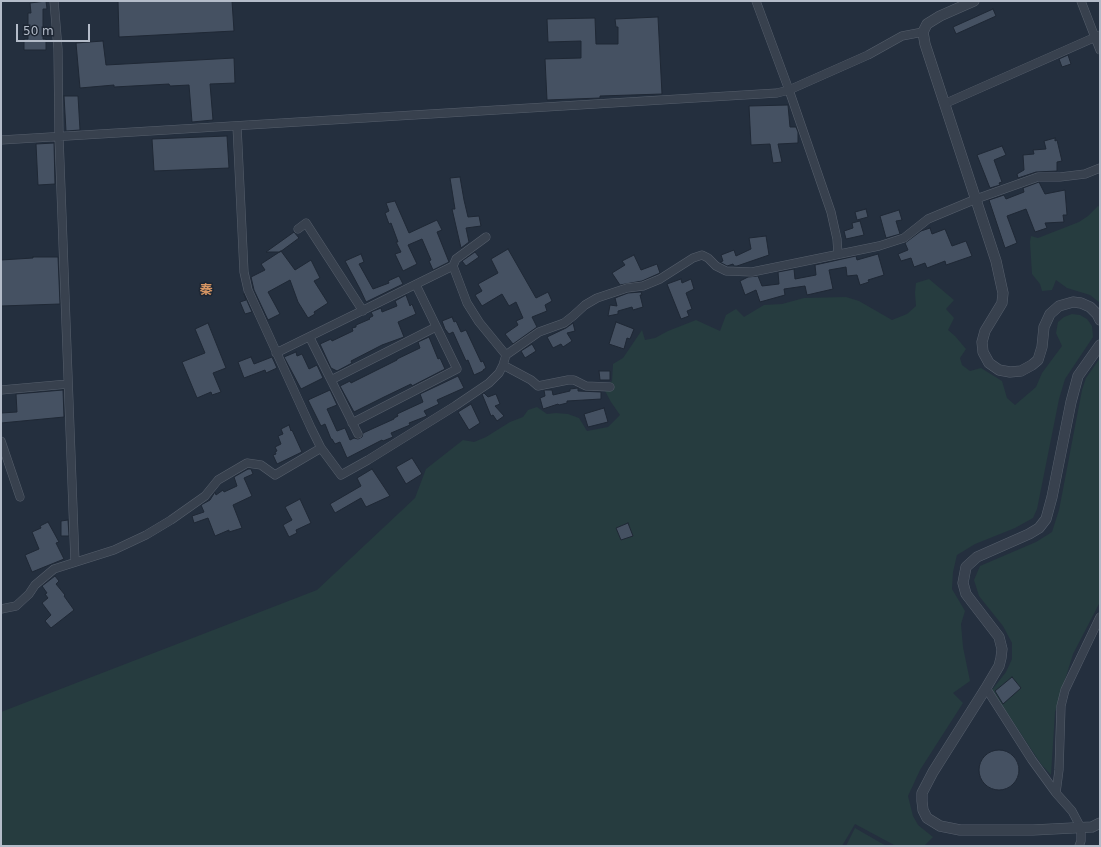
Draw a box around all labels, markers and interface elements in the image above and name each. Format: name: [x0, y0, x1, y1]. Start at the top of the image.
scale bar: [18, 16, 92, 42]
text: 50 m: [23, 24, 54, 38]
district label: 秦: [200, 283, 212, 299]

